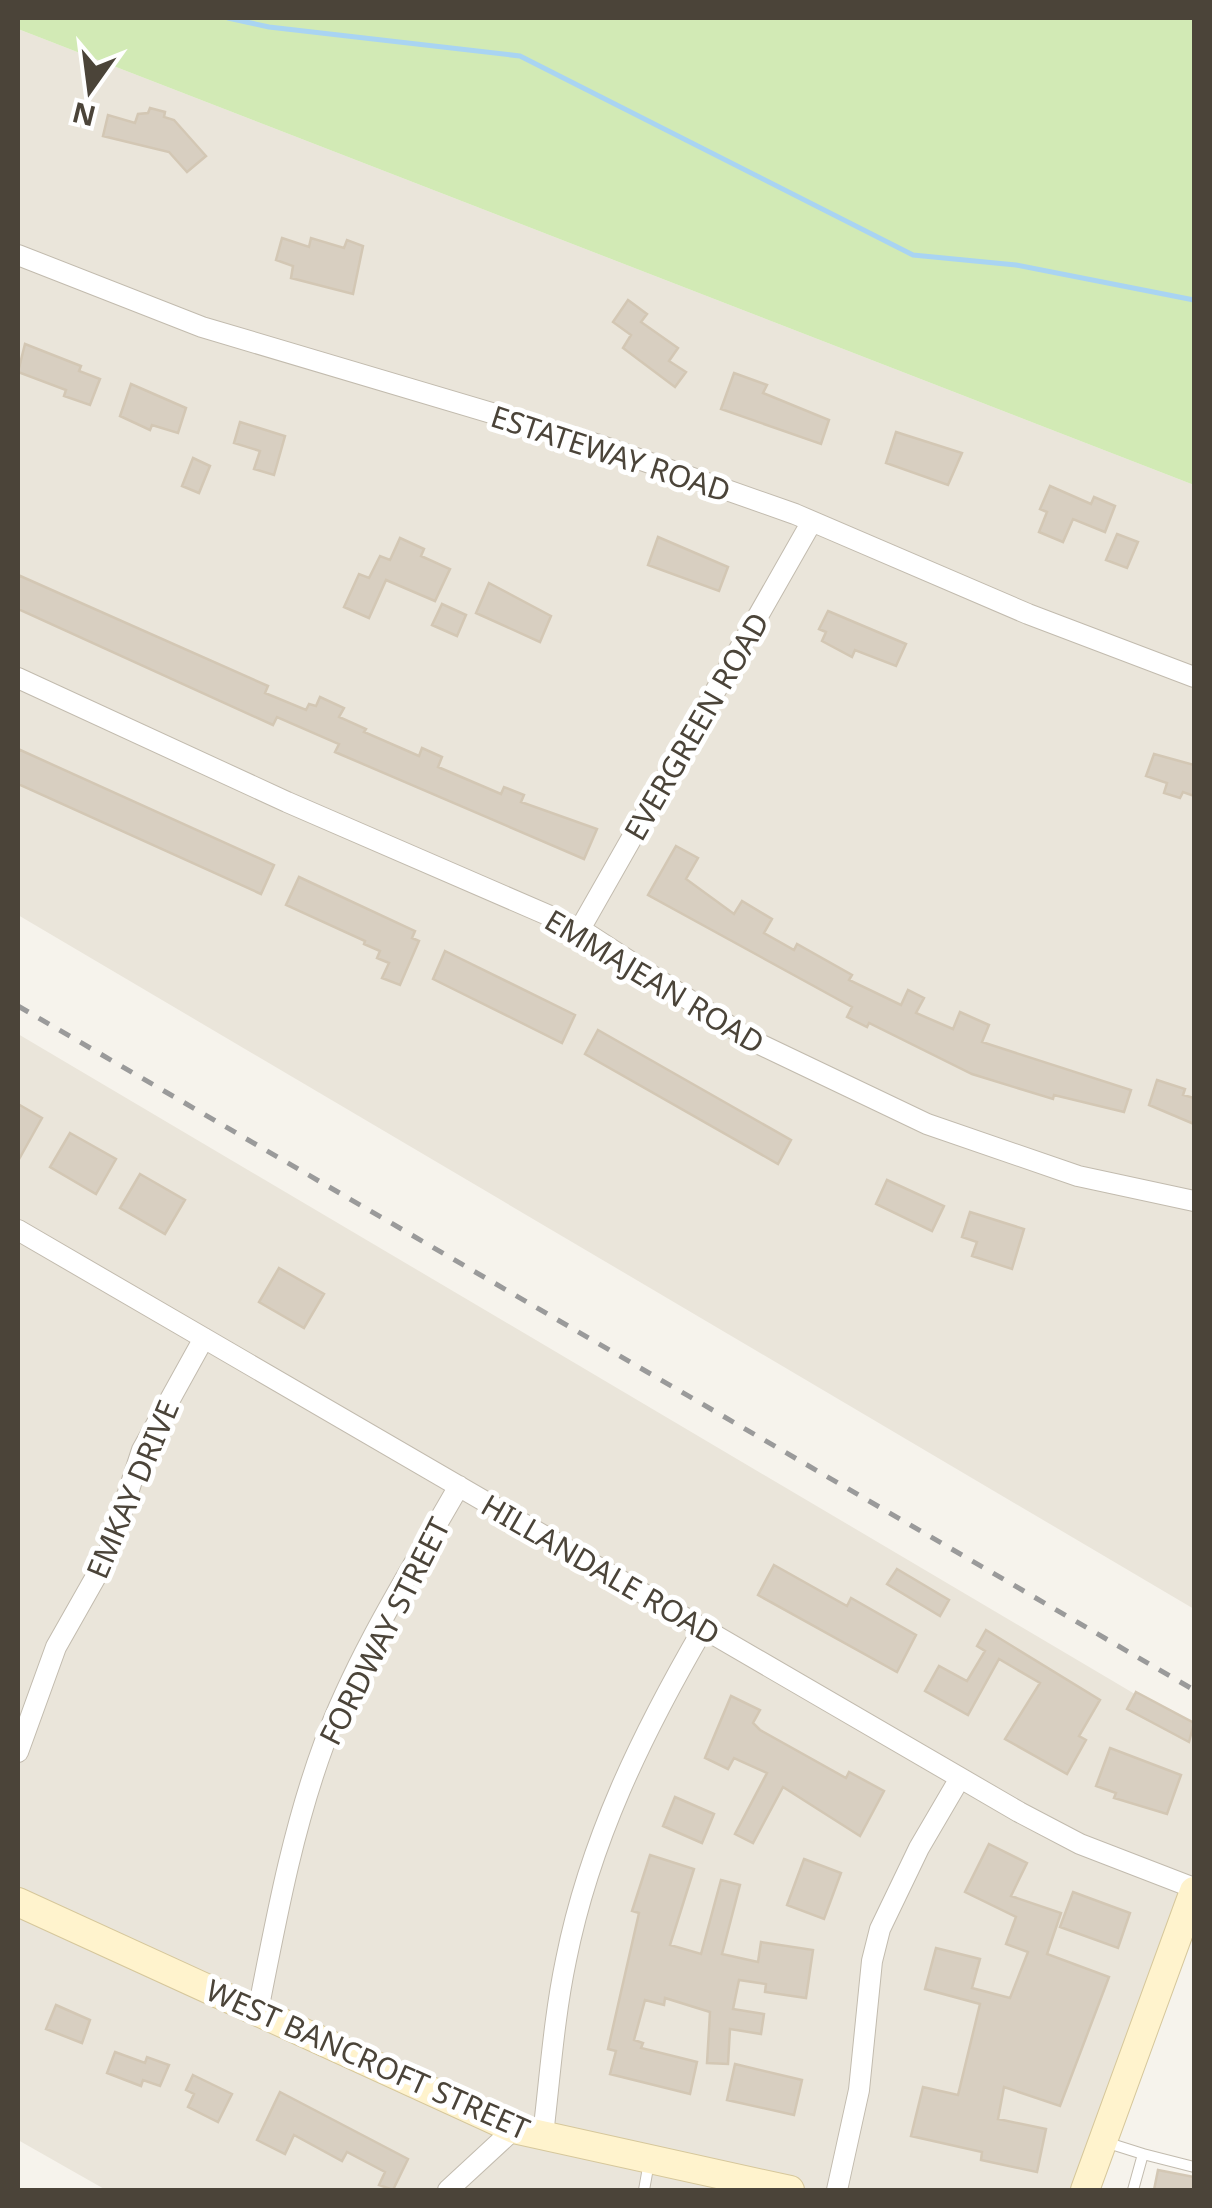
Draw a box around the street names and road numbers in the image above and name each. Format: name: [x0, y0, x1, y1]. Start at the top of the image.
street label: ESTATEWAY ROAD: [486, 395, 736, 511]
street label: EVERGREEN ROAD: [614, 604, 778, 848]
street label: EMMAJEAN ROAD: [538, 899, 772, 1063]
street label: EMKAY DRIVE: [76, 1394, 188, 1584]
street label: HILLANDALE ROAD: [474, 1484, 728, 1654]
street label: FORDWAY STREET: [309, 1510, 459, 1752]
street label: WEST BANCROFT STREET: [200, 1969, 536, 2149]

